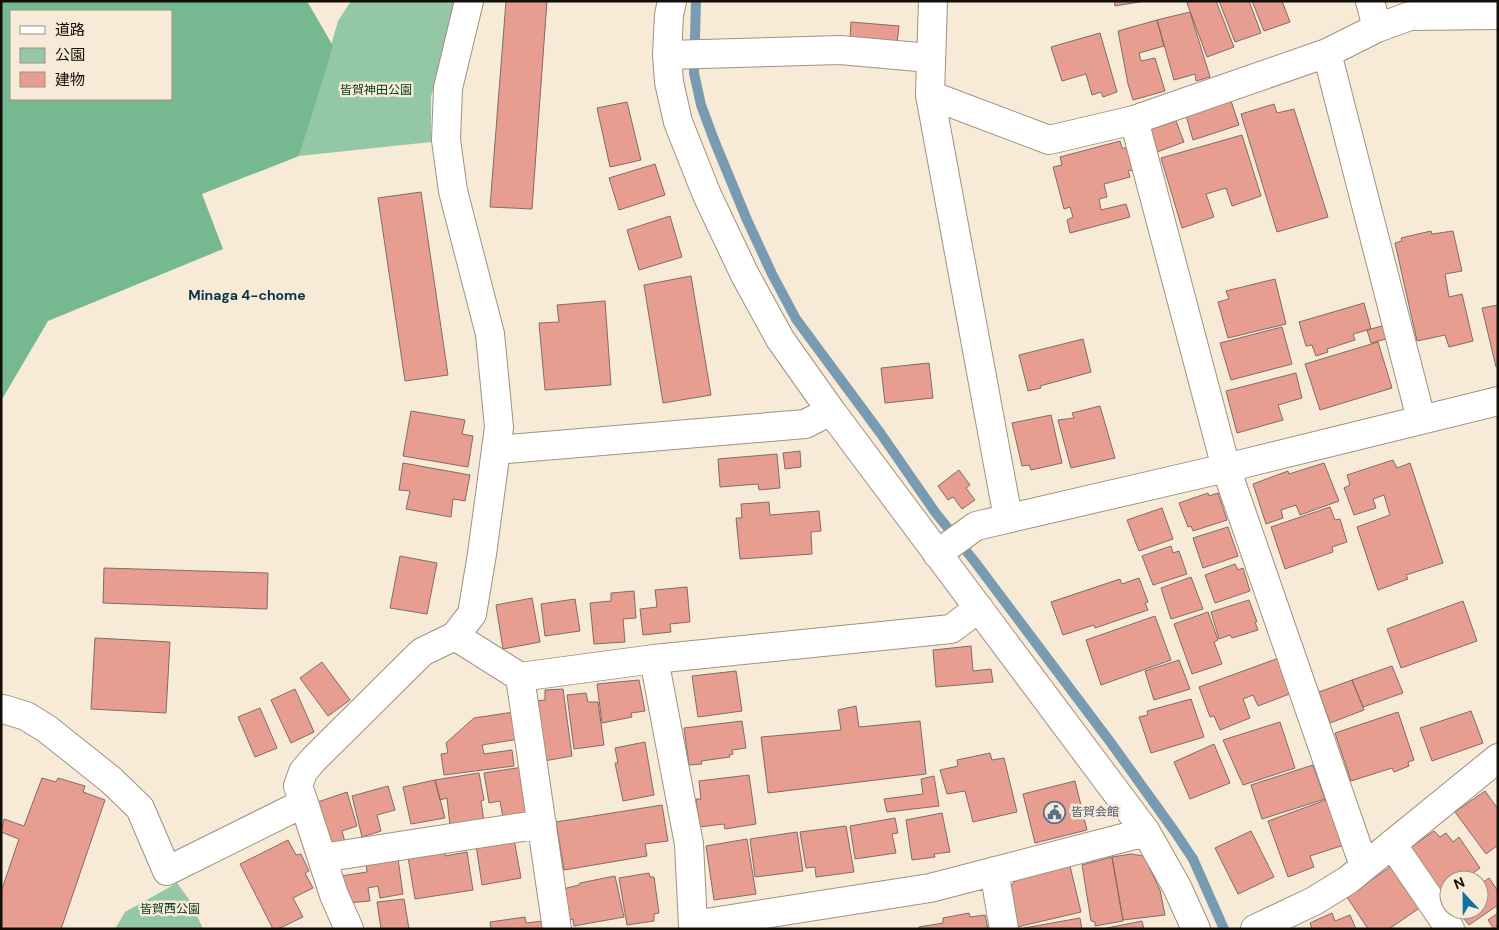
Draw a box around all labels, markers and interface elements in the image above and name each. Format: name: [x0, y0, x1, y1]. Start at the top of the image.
legend: [10, 10, 172, 100]
text: 道路: [55, 20, 85, 40]
text: 公園: [55, 45, 85, 65]
text: 建物: [55, 70, 85, 90]
park label: 皆賀神田公園: [340, 82, 412, 98]
district label: Minaga 4-chome: [188, 286, 306, 304]
public building icon: 皆賀会館: [1043, 800, 1067, 824]
place label: 皆賀会館: [1071, 804, 1119, 820]
north arrow: [1439, 870, 1489, 920]
text: N: [1451, 873, 1467, 893]
park label: 皆賀西公園: [140, 901, 200, 917]

